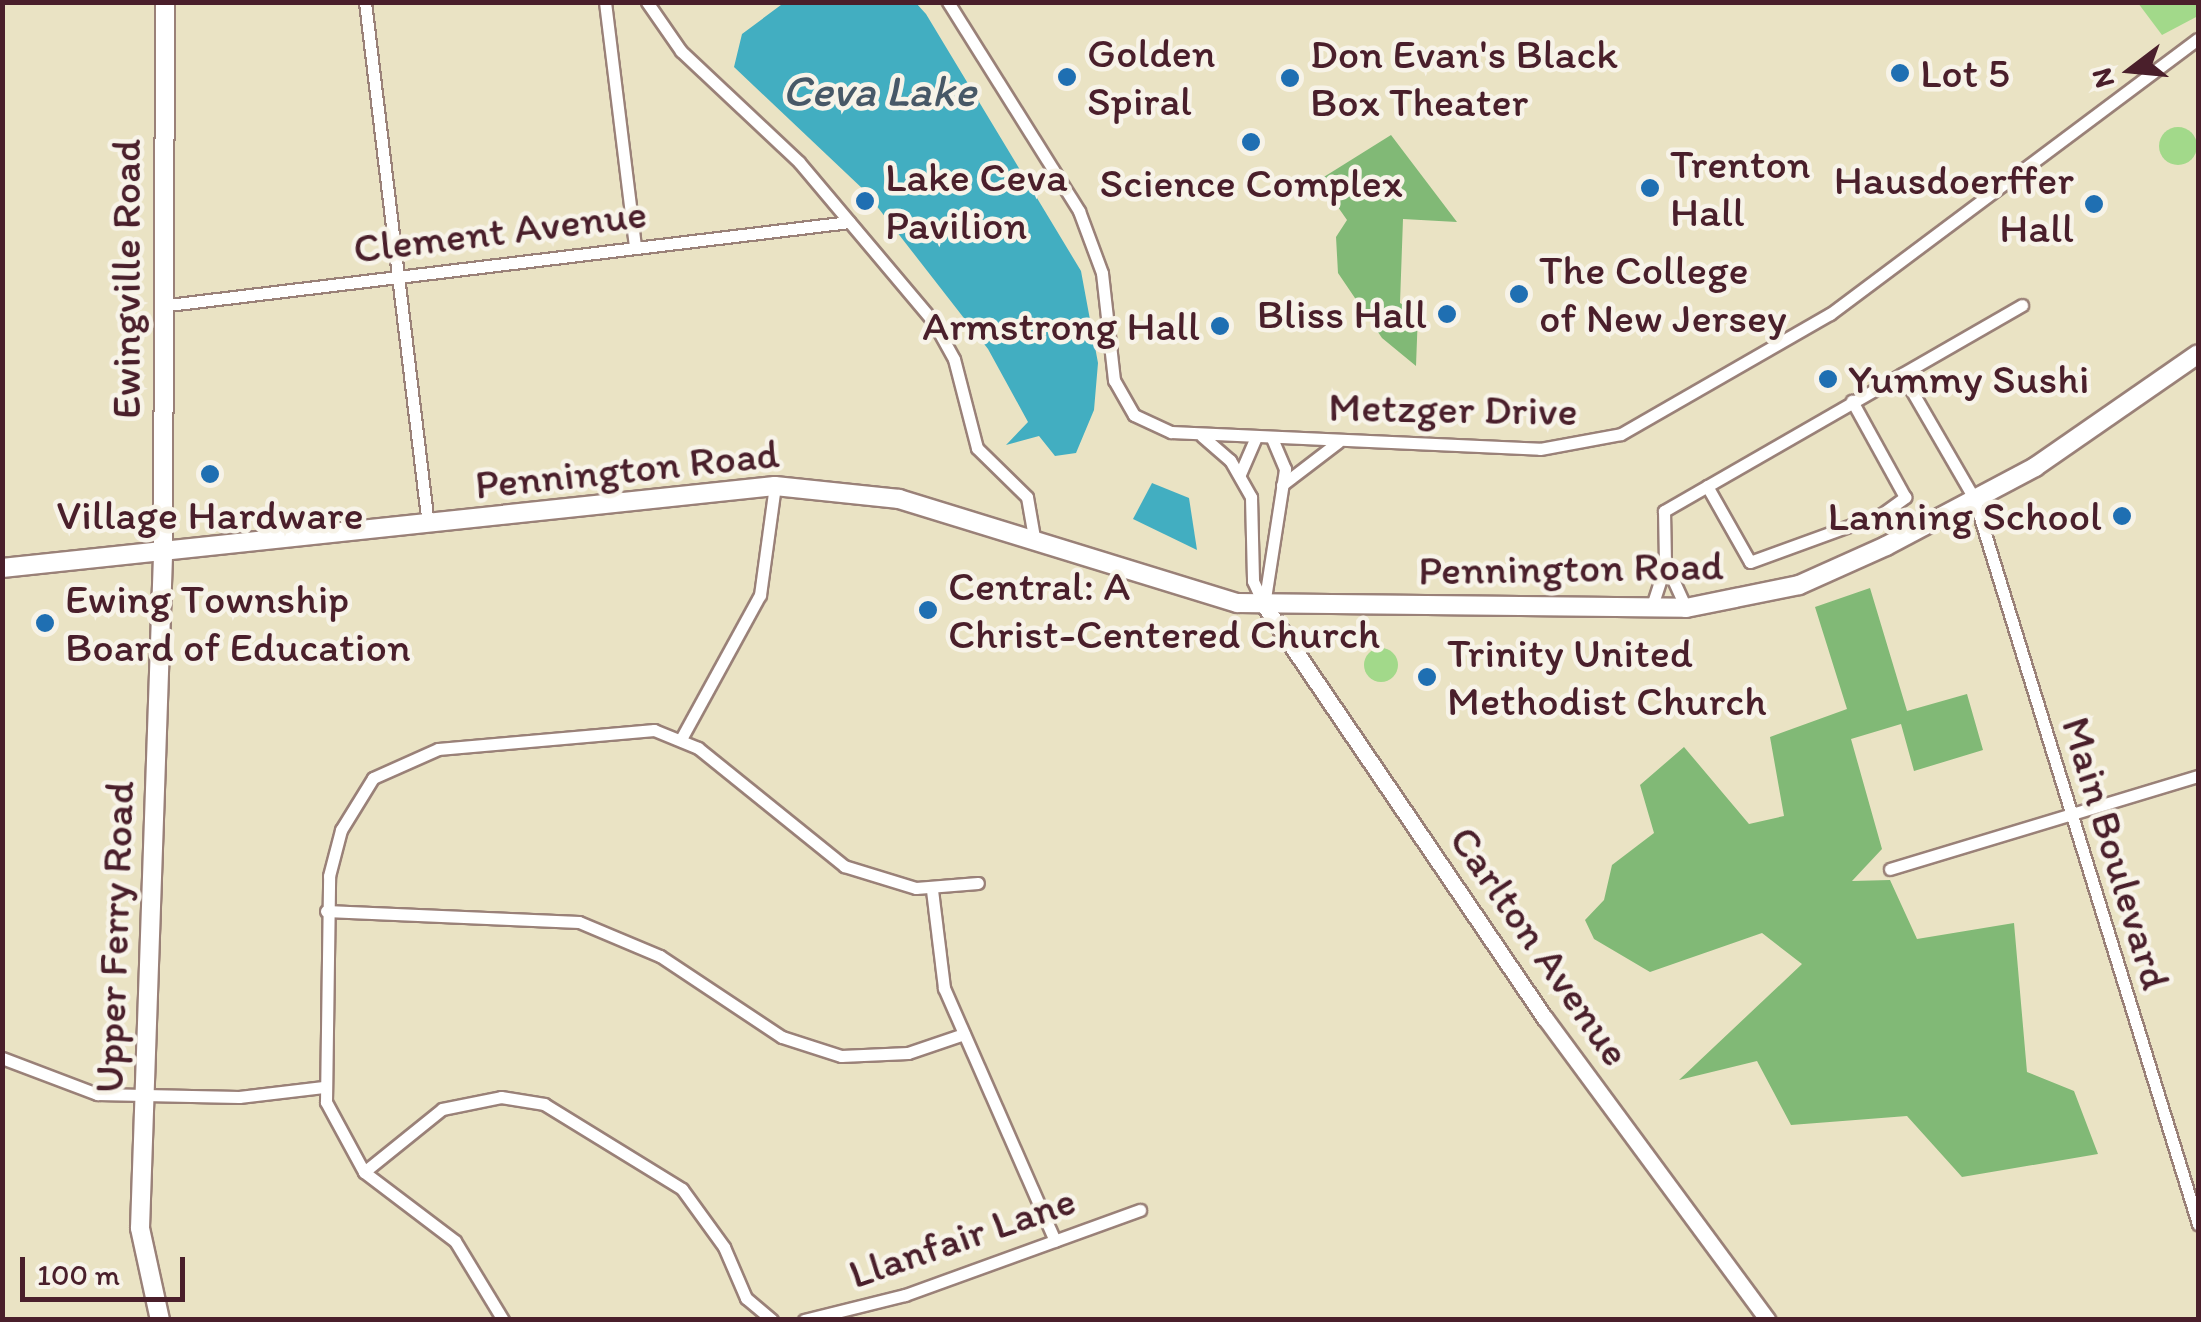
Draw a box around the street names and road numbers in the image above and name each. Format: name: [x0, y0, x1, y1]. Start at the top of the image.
street label: Ewingville Road: [101, 139, 151, 419]
street label: Clement Avenue: [351, 188, 649, 274]
street label: Metzger Drive: [1327, 382, 1579, 436]
street label: Pennington Road: [472, 428, 782, 510]
street label: Pennington Road: [1418, 540, 1724, 596]
street label: Main Boulevard: [2050, 710, 2182, 996]
street label: Upper Ferry Road: [83, 781, 145, 1093]
street label: Carlton Avenue: [1439, 817, 1641, 1075]
street label: Llanfair Lane: [842, 1175, 1082, 1299]

